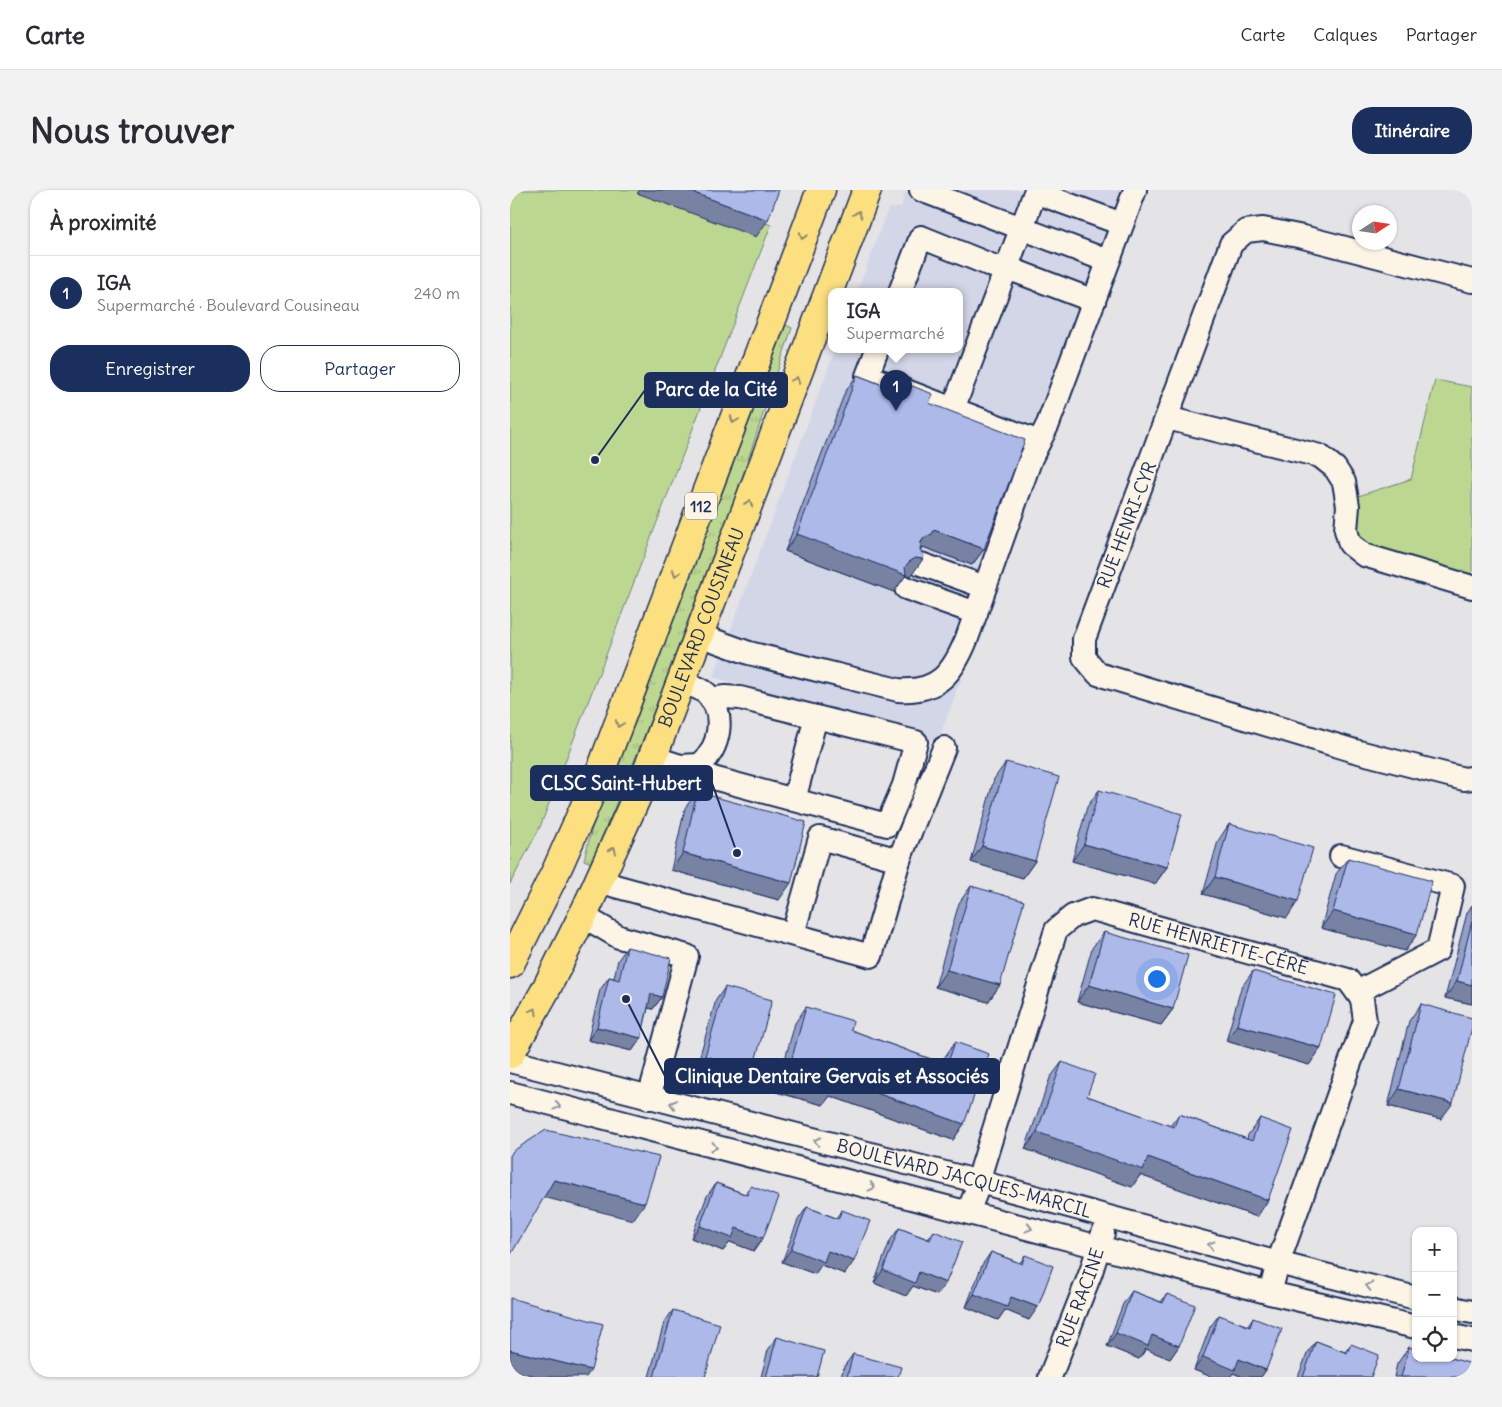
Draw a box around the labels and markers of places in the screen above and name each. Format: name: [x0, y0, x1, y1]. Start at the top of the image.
pin: 1: [880, 370, 912, 411]
callout: Parc de la Cité: [645, 373, 787, 407]
callout: CLSC Saint-Hubert: [531, 766, 712, 800]
callout: Clinique Dentaire Gervais et Associés: [665, 1059, 999, 1093]

